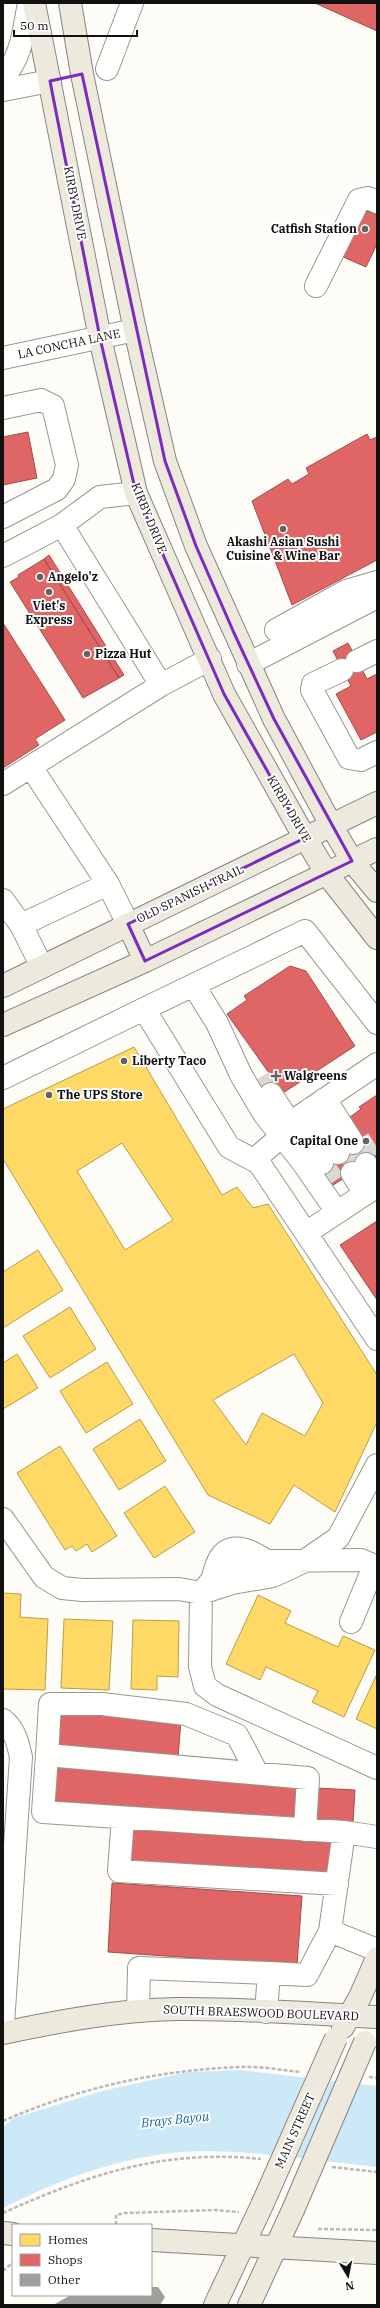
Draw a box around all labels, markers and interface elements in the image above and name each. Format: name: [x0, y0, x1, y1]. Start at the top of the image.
scale bar: [14, 12, 137, 38]
text: 50 m: [20, 18, 49, 33]
street label: KIRBY DRIVE: [61, 165, 90, 241]
place label: Catfish Station: [271, 221, 357, 236]
marker: Catfish Station: [360, 224, 370, 234]
street label: LA CONCHA LANE: [16, 325, 122, 362]
street label: KIRBY DRIVE: [128, 480, 170, 555]
marker: Akashi Asian Sushi Cuisine & Wine Bar: [278, 524, 288, 534]
place label: Akashi Asian Sushi Cuisine & Wine Bar: [226, 534, 340, 563]
place label: Angelo'z: [48, 569, 98, 584]
marker: Angelo'z: [35, 572, 45, 582]
marker: Viet's Express: [44, 587, 54, 597]
place label: Viet's Express: [25, 598, 73, 627]
place label: Pizza Hut: [95, 646, 152, 661]
marker: Pizza Hut: [82, 649, 92, 659]
street label: KIRBY DRIVE: [264, 772, 315, 845]
street label: OLD SPANISH TRAIL: [134, 861, 246, 926]
place label: Liberty Taco: [132, 1053, 206, 1068]
marker: Liberty Taco: [119, 1056, 129, 1066]
place label: Walgreens: [284, 1068, 347, 1083]
marker: Walgreens: [271, 1071, 281, 1081]
place label: The UPS Store: [57, 1087, 143, 1102]
marker: The UPS Store: [44, 1090, 54, 1100]
place label: Capital One: [290, 1133, 358, 1148]
marker: Capital One: [361, 1136, 371, 1146]
street label: SOUTH BRAESWOOD BOULEVARD: [163, 2002, 359, 2023]
street label: MAIN STREET: [271, 2091, 318, 2171]
water label: Brays Bayou: [139, 2107, 211, 2132]
legend: [12, 2224, 152, 2296]
text: Homes: [48, 2232, 88, 2247]
text: Shops: [48, 2252, 83, 2267]
north arrow: [328, 2256, 368, 2296]
text: Other: [48, 2272, 81, 2287]
text: N: [344, 2278, 355, 2294]

